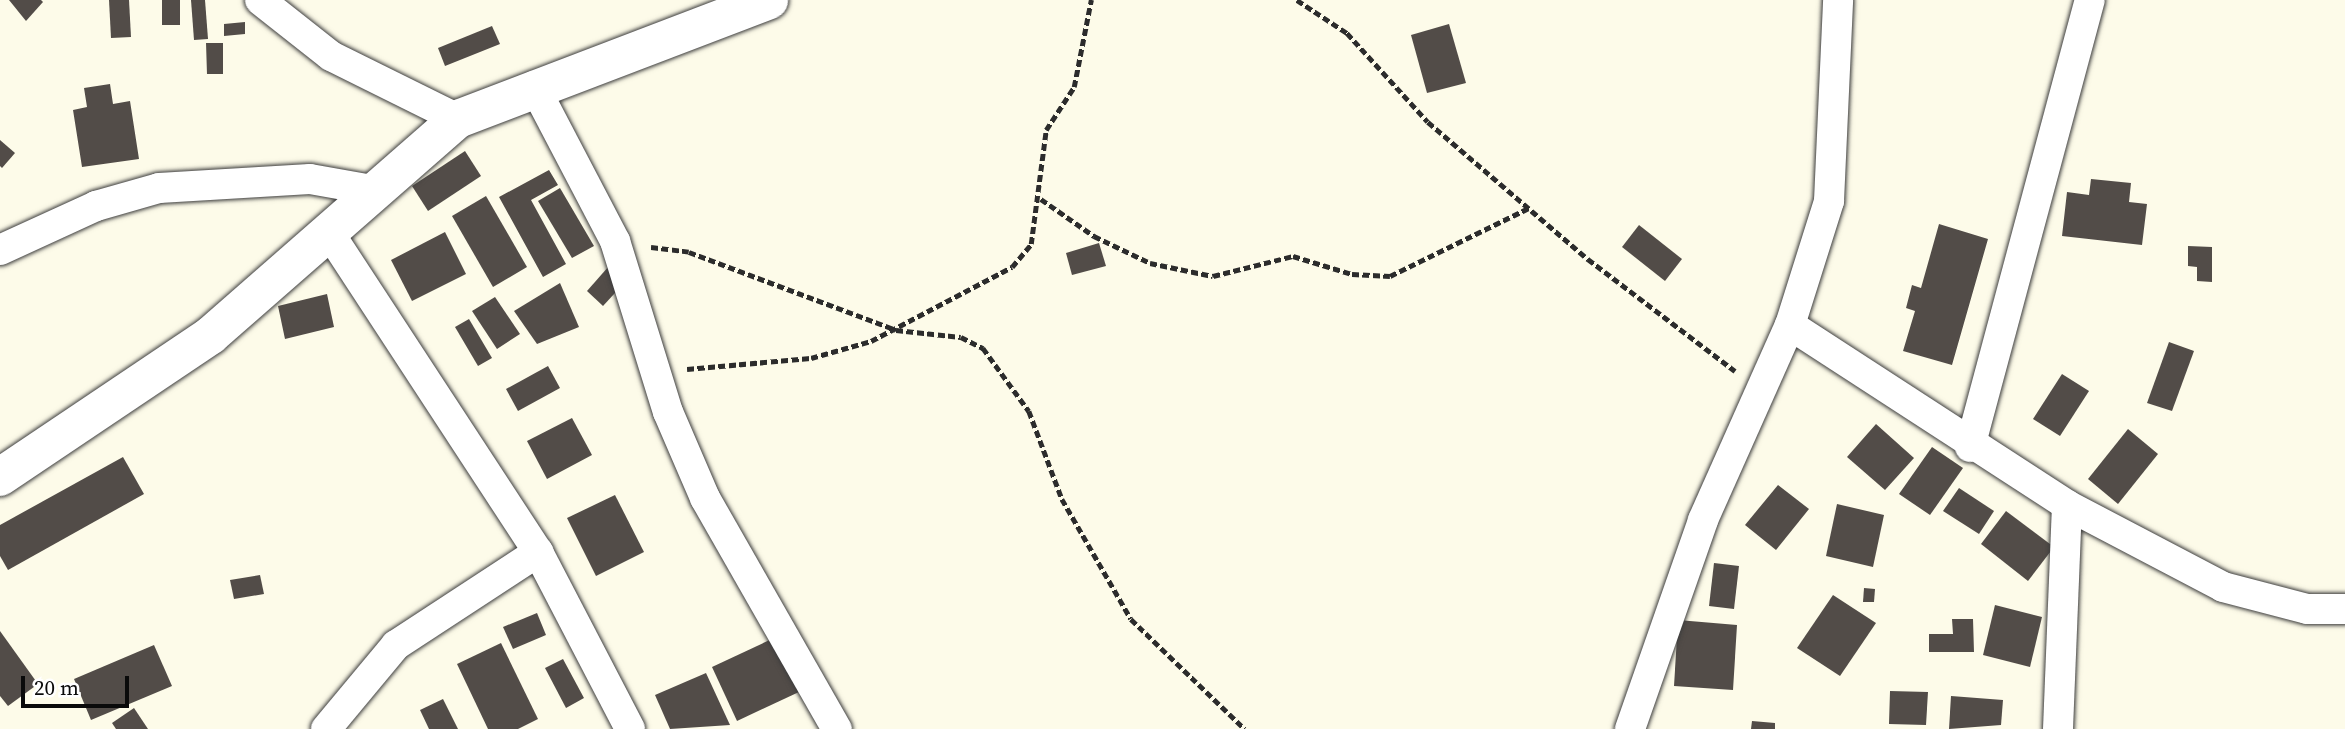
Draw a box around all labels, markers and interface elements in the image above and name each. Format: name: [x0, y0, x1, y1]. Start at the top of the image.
scale bar: [24, 662, 133, 706]
text: 20 m: [34, 673, 79, 702]

